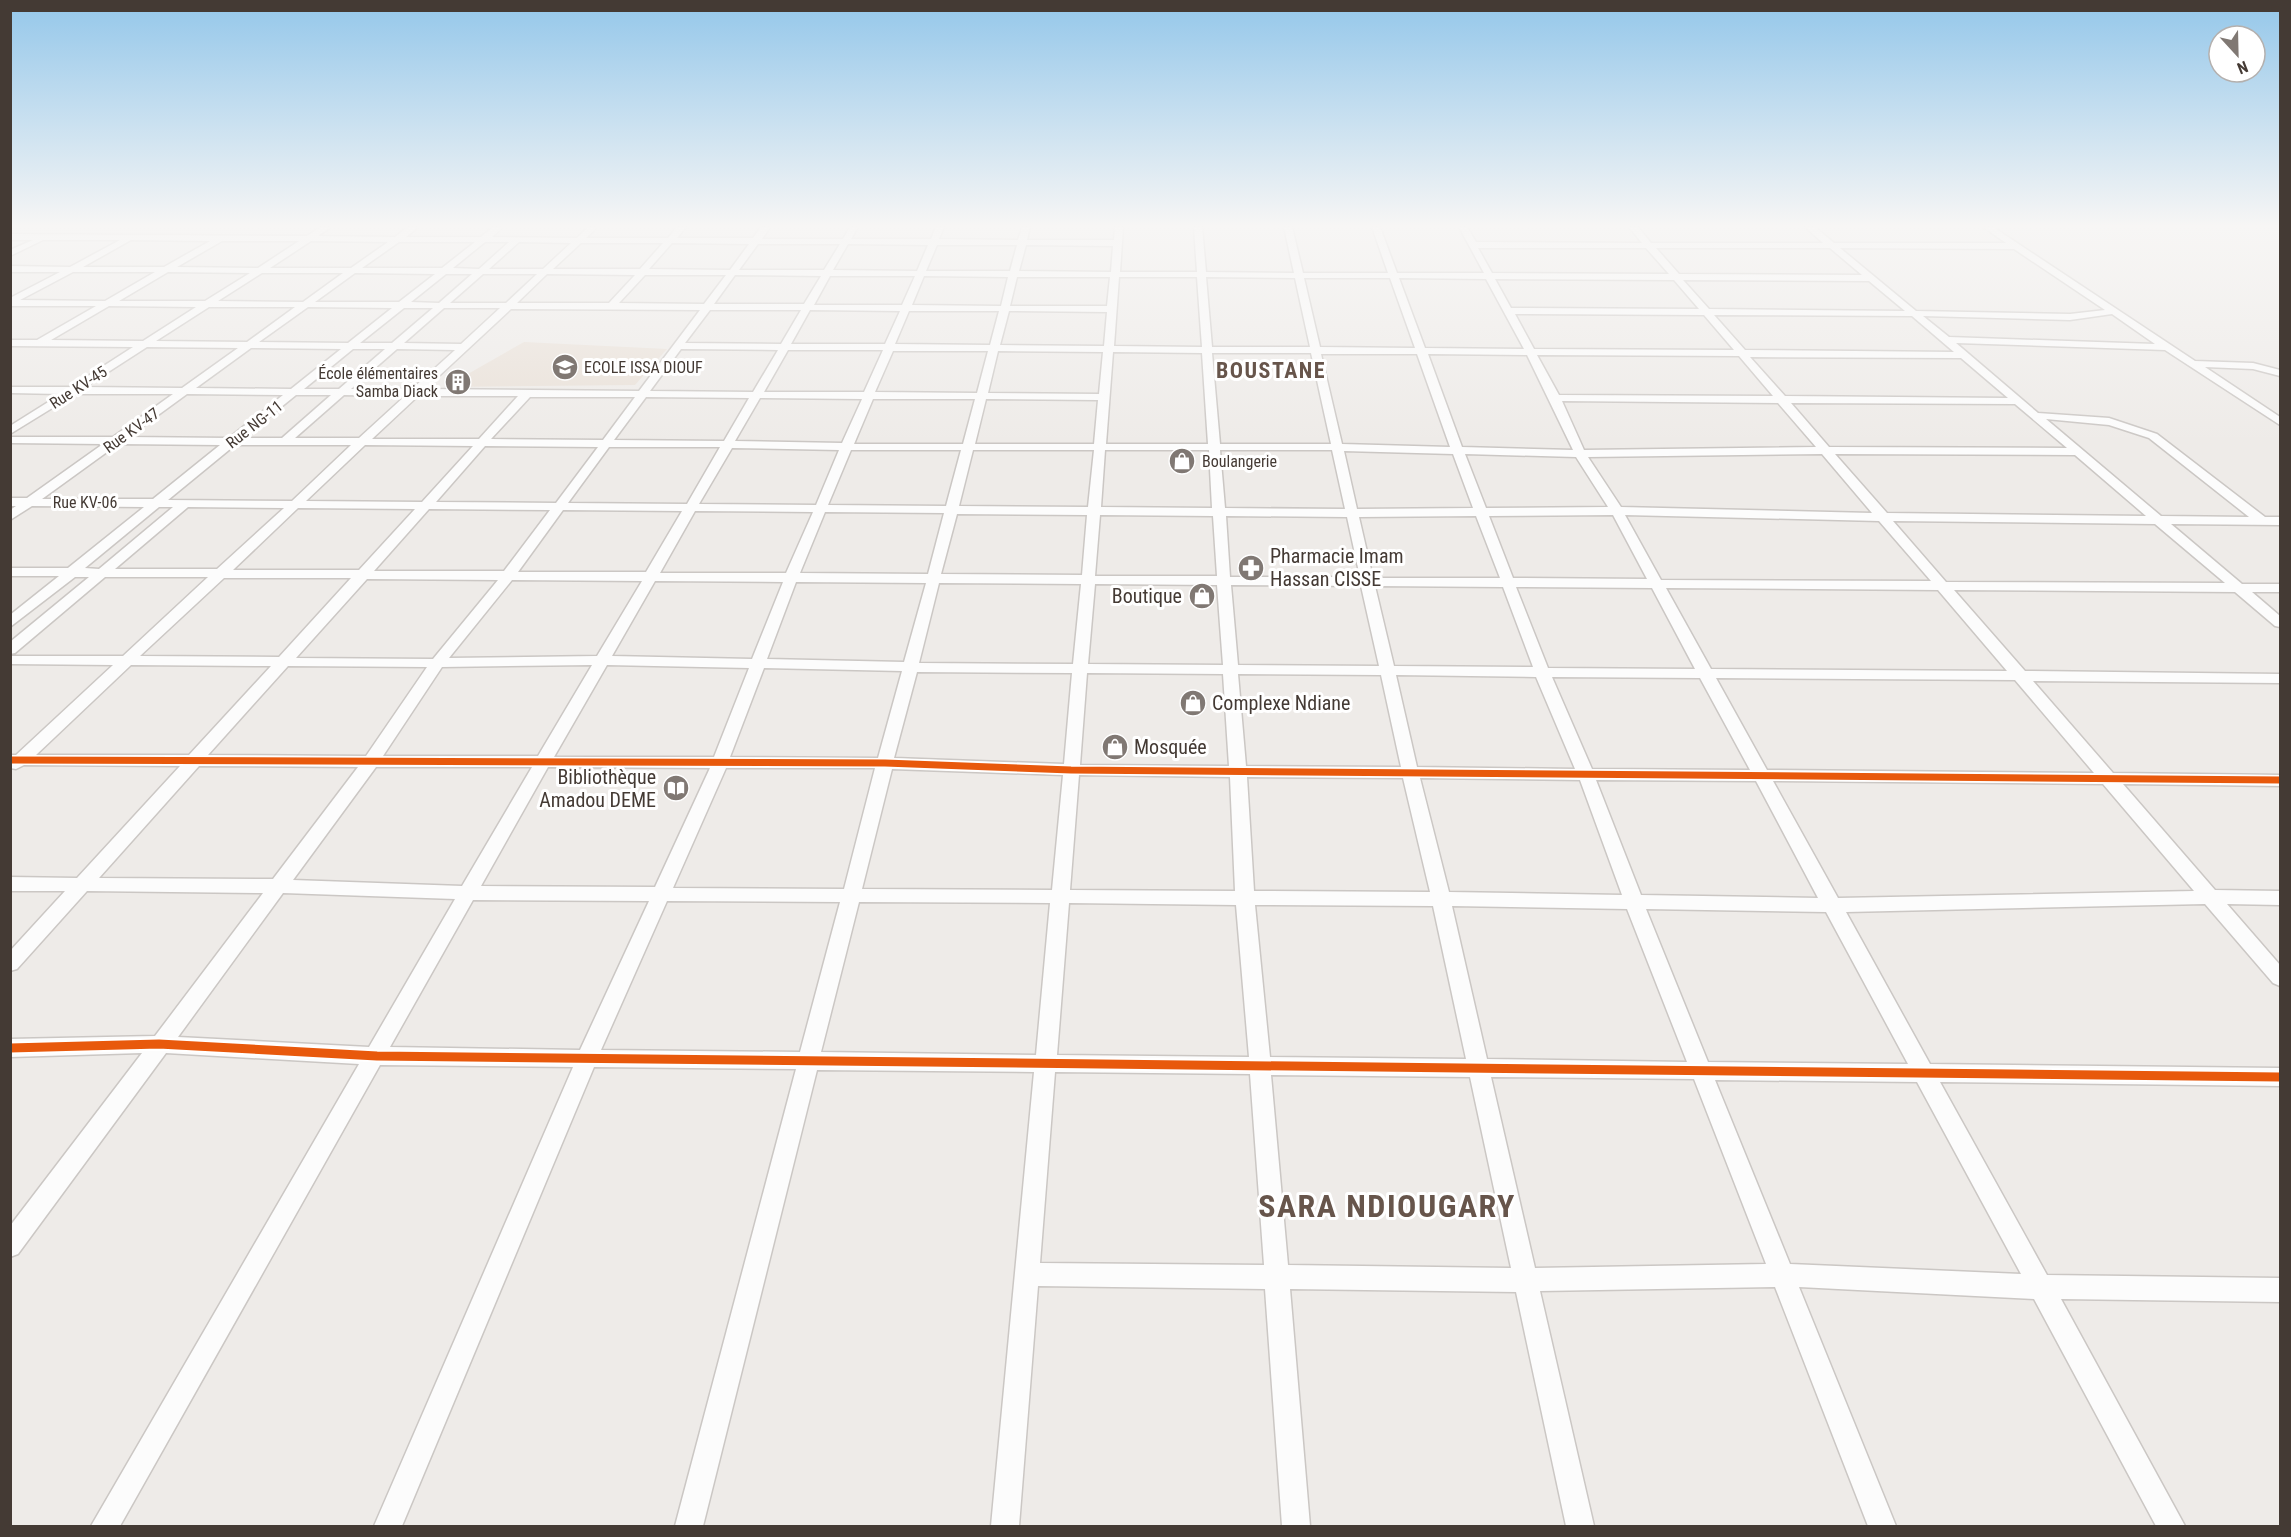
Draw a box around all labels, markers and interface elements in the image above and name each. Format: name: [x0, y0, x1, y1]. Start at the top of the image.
north arrow: [2207, 24, 2267, 84]
text: N: [2234, 57, 2251, 78]
school or university icon: ECOLE ISSA DIOUF: [550, 352, 580, 382]
place label: ECOLE ISSA DIOUF: [584, 358, 703, 377]
district label: BOUSTANE: [1216, 358, 1326, 383]
street label: Rue KV-45: [46, 362, 111, 413]
place label: École élémentaires Samba Diack: [318, 364, 439, 401]
building icon: École élémentaires Samba Diack: [443, 367, 473, 397]
street label: Rue NG-11: [222, 396, 286, 452]
street label: Rue KV-47: [100, 404, 163, 457]
shop icon: Boulangerie: [1167, 446, 1197, 476]
place label: Boulangerie: [1202, 452, 1277, 471]
street label: Rue KV-06: [53, 493, 117, 512]
place label: Pharmacie Imam Hassan CISSE: [1270, 544, 1404, 591]
pharmacy icon: Pharmacie Imam Hassan CISSE: [1236, 553, 1266, 583]
shop icon: Boutique: [1187, 581, 1217, 611]
place label: Boutique: [1112, 584, 1182, 608]
shop icon: Complexe Ndiane: [1178, 688, 1208, 718]
place label: Complexe Ndiane: [1212, 691, 1350, 715]
shop icon: Mosquée: [1100, 732, 1130, 762]
place label: Mosquée: [1134, 735, 1207, 759]
place label: Bibliothèque Amadou DEME: [539, 765, 656, 812]
library icon: Bibliothèque Amadou DEME: [661, 773, 691, 803]
district label: SARA NDIOUGARY: [1258, 1187, 1516, 1225]

